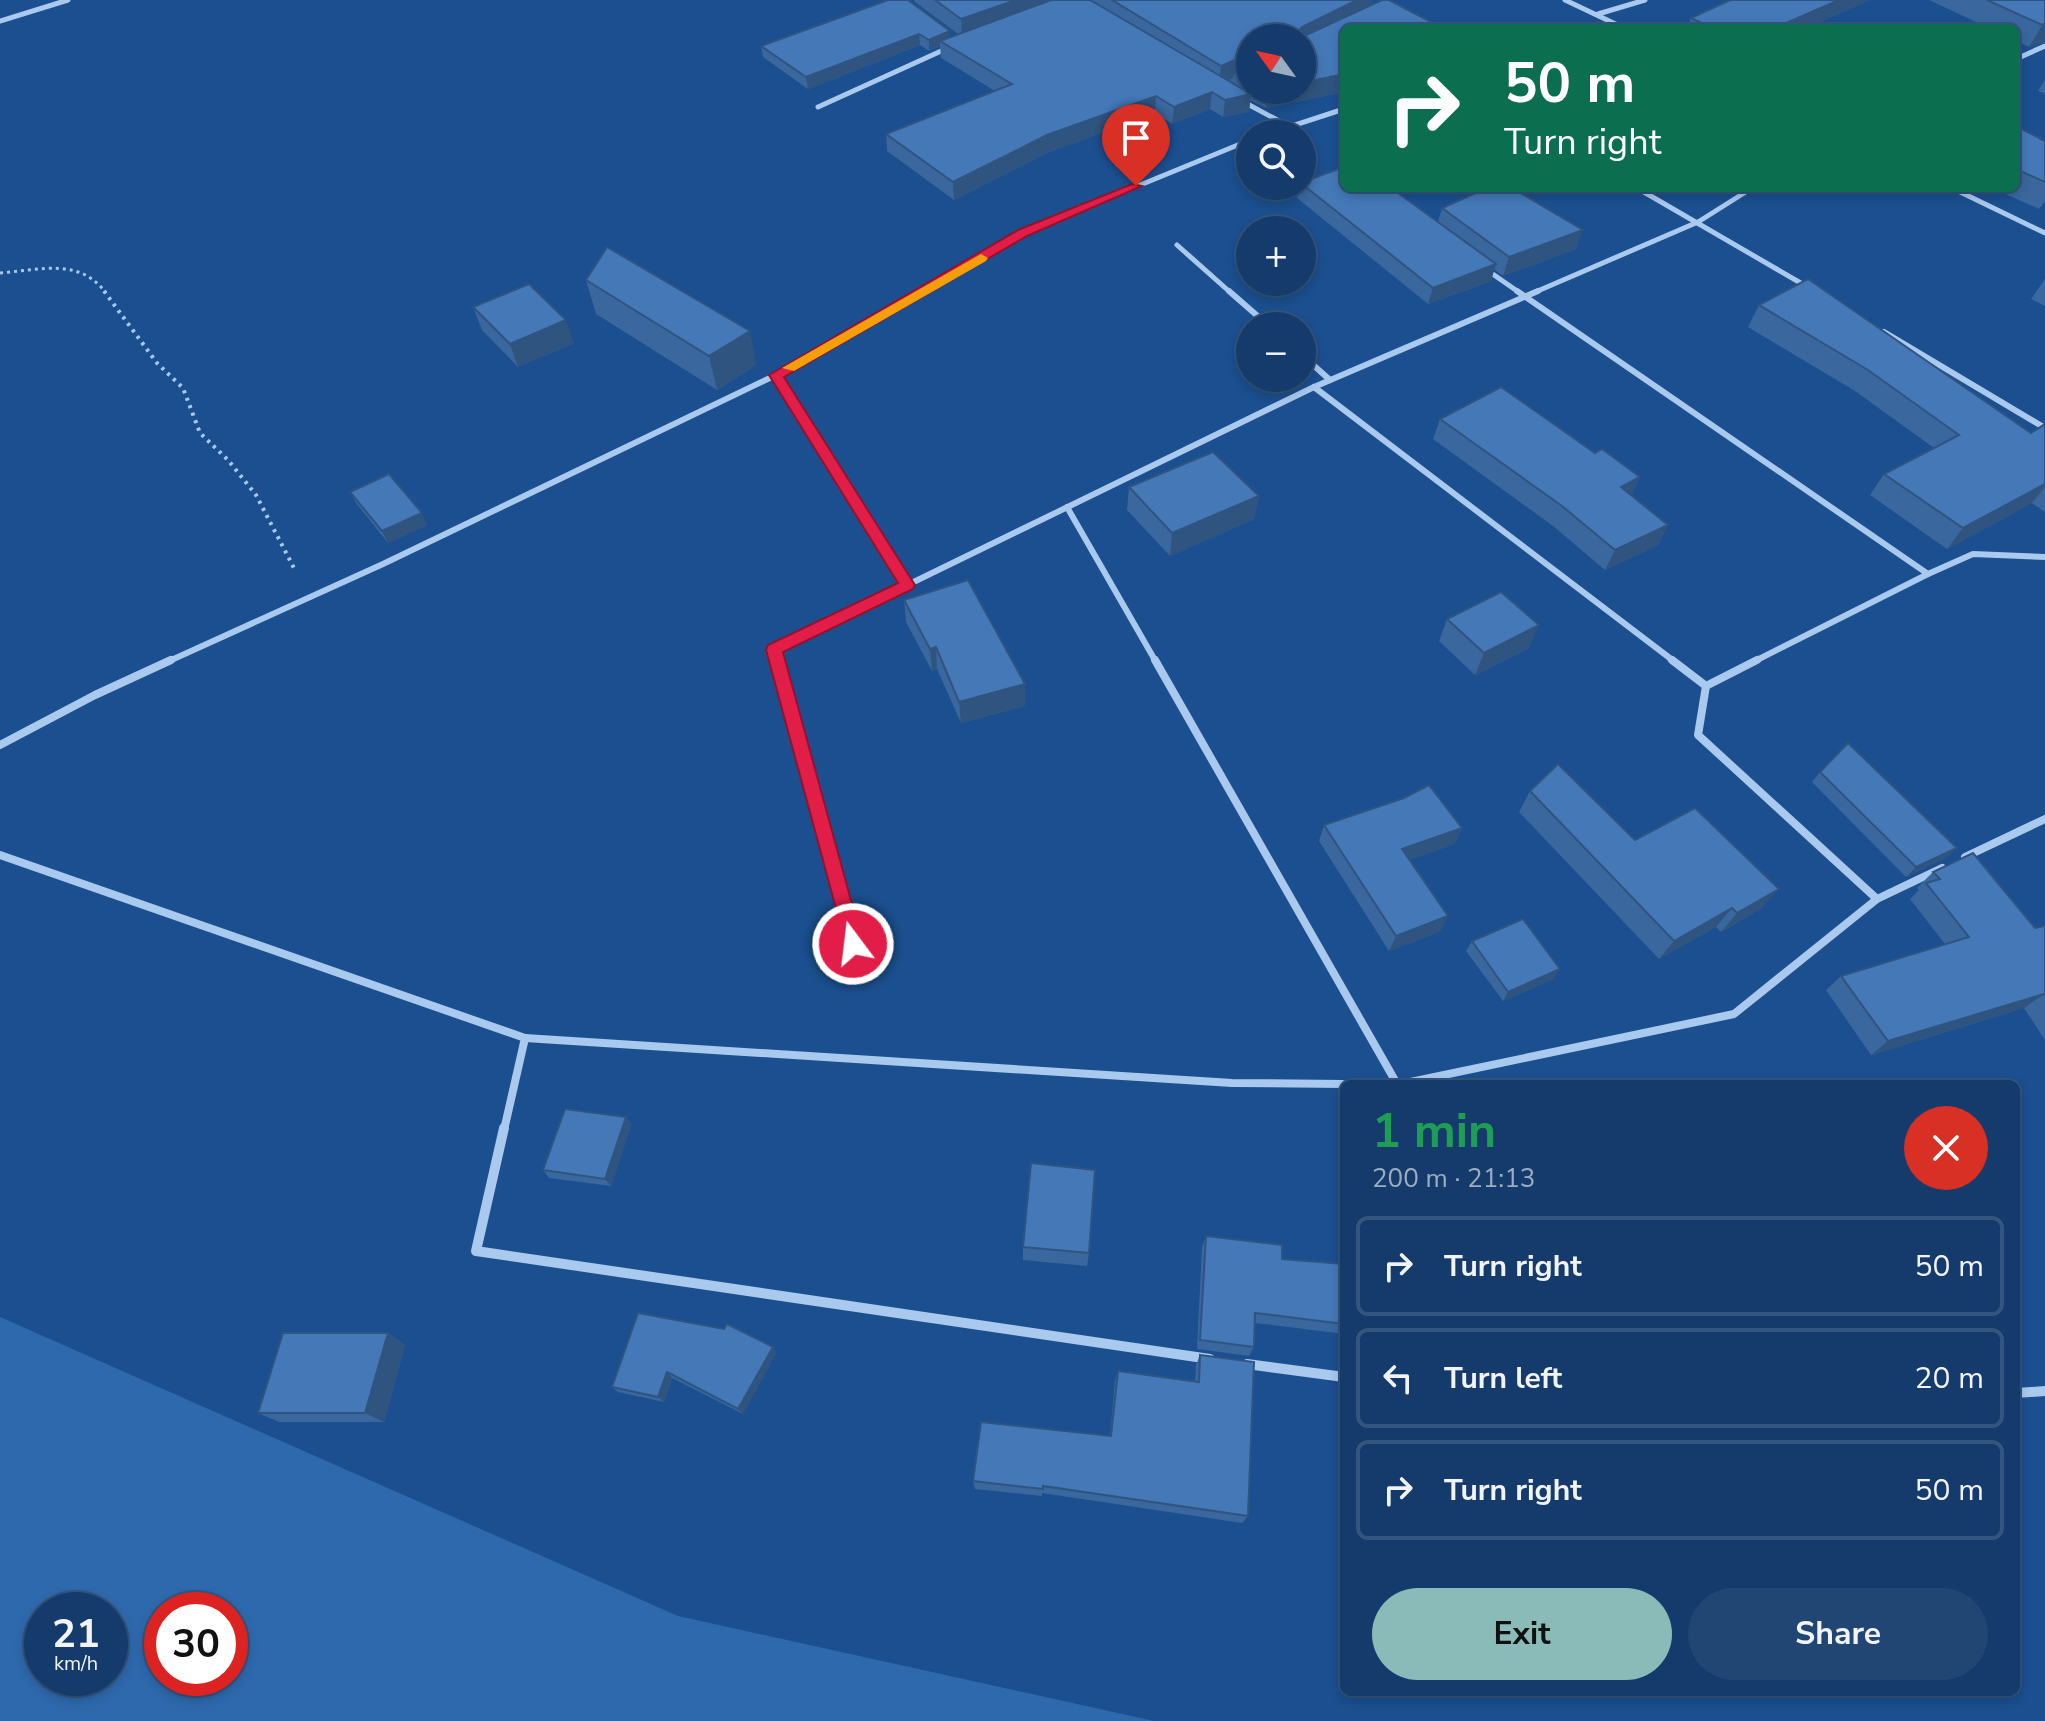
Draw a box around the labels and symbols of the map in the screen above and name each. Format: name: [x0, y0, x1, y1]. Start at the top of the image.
north arrow: [1236, 24, 1316, 104]
pin: [1102, 104, 1170, 186]
position arrow: [811, 902, 895, 986]
speed limit sign: 30: [144, 1592, 248, 1696]

